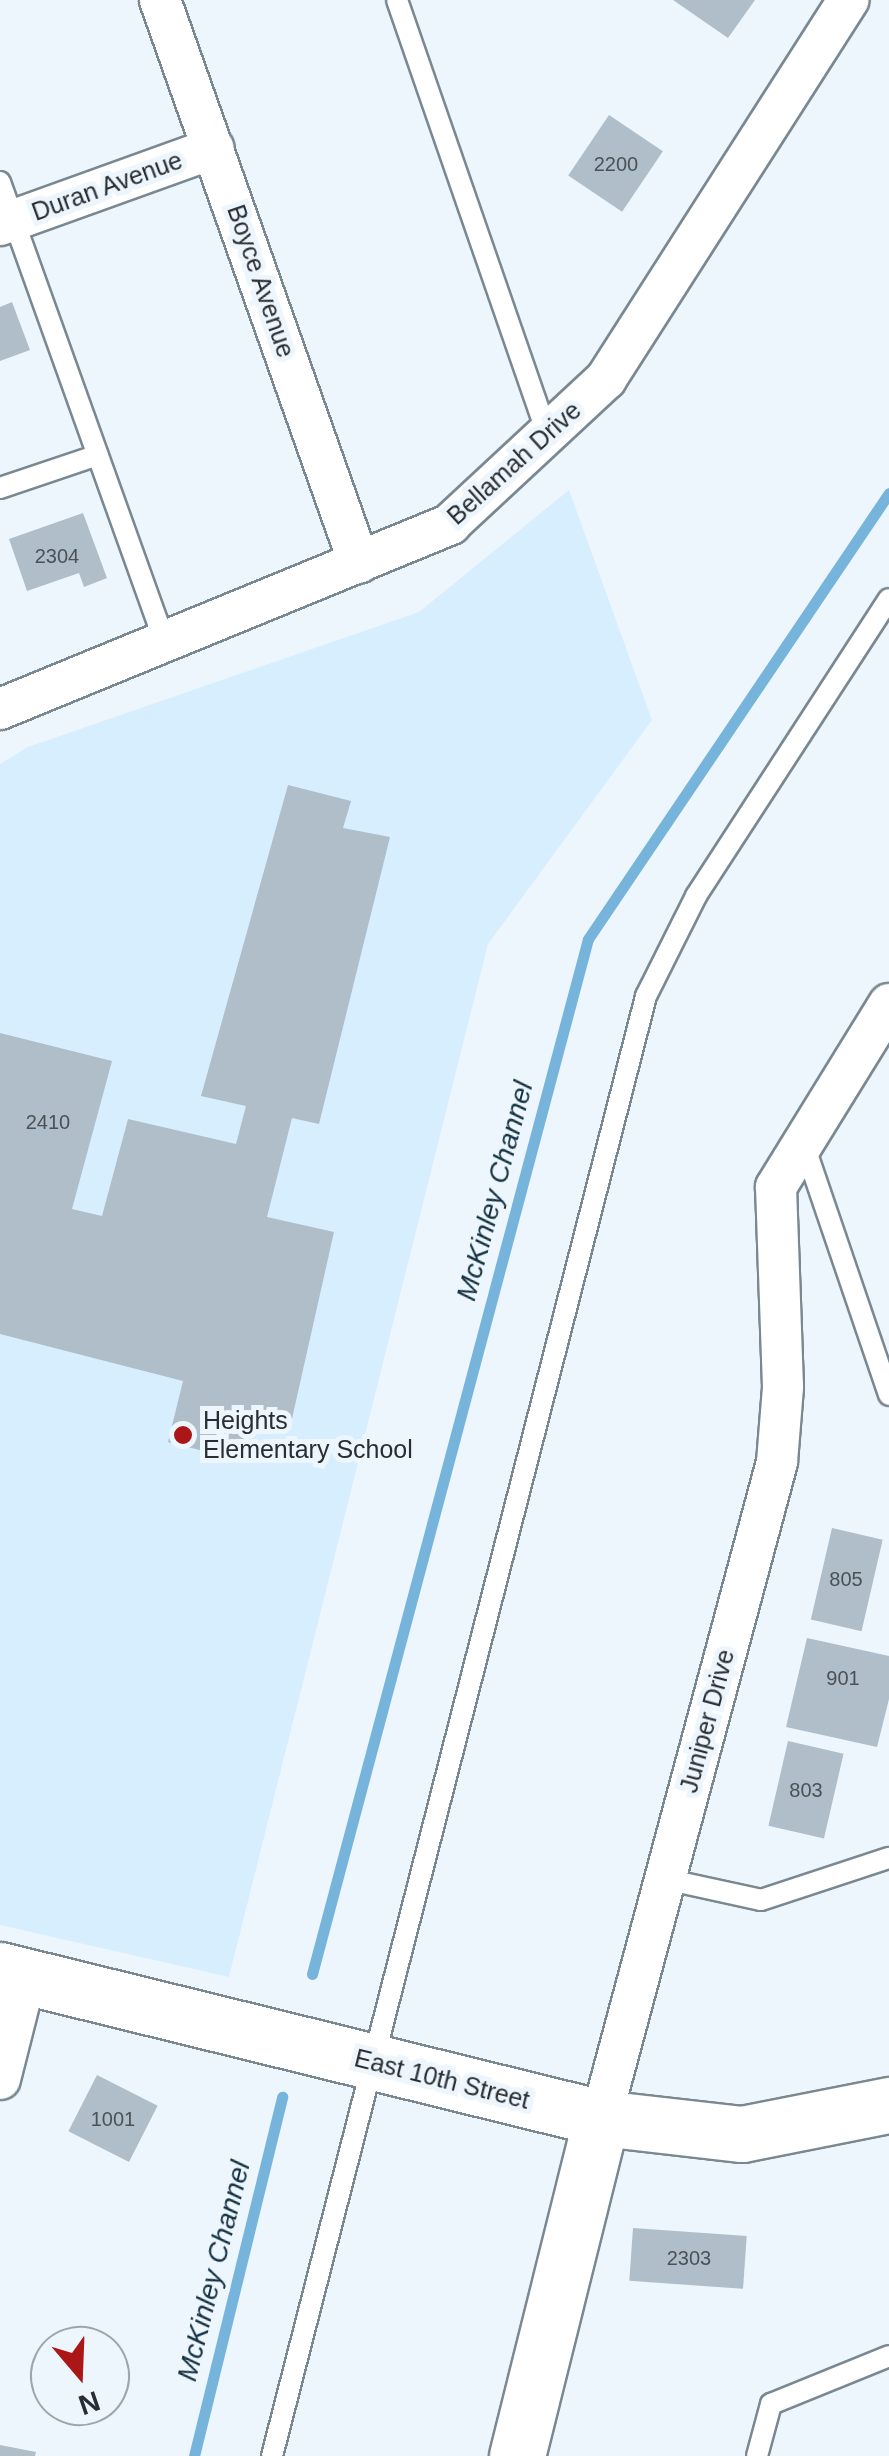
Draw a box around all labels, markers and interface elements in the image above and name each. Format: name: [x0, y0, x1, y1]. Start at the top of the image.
street label: Duran Avenue: [27, 145, 187, 227]
house number: 2200: [594, 152, 638, 176]
street label: Boyce Avenue: [221, 200, 301, 362]
street label: Bellamah Drive: [441, 395, 587, 531]
house number: 2304: [35, 544, 79, 568]
water label: McKinley Channel: [450, 1078, 540, 1304]
house number: 2410: [26, 1110, 70, 1134]
place label: Heights Elementary School: [203, 1406, 413, 1465]
marker: Heights Elementary School: [172, 1424, 194, 1446]
house number: 805: [829, 1567, 863, 1591]
street label: Juniper Drive: [673, 1646, 741, 1796]
house number: 901: [826, 1666, 860, 1690]
house number: 803: [789, 1778, 823, 1802]
street label: East 10th Street: [351, 2043, 533, 2115]
house number: 1001: [91, 2107, 135, 2131]
water label: McKinley Channel: [170, 2157, 258, 2385]
house number: 2303: [667, 2246, 711, 2270]
north arrow: [30, 2326, 130, 2426]
text: N: [75, 2385, 104, 2421]

